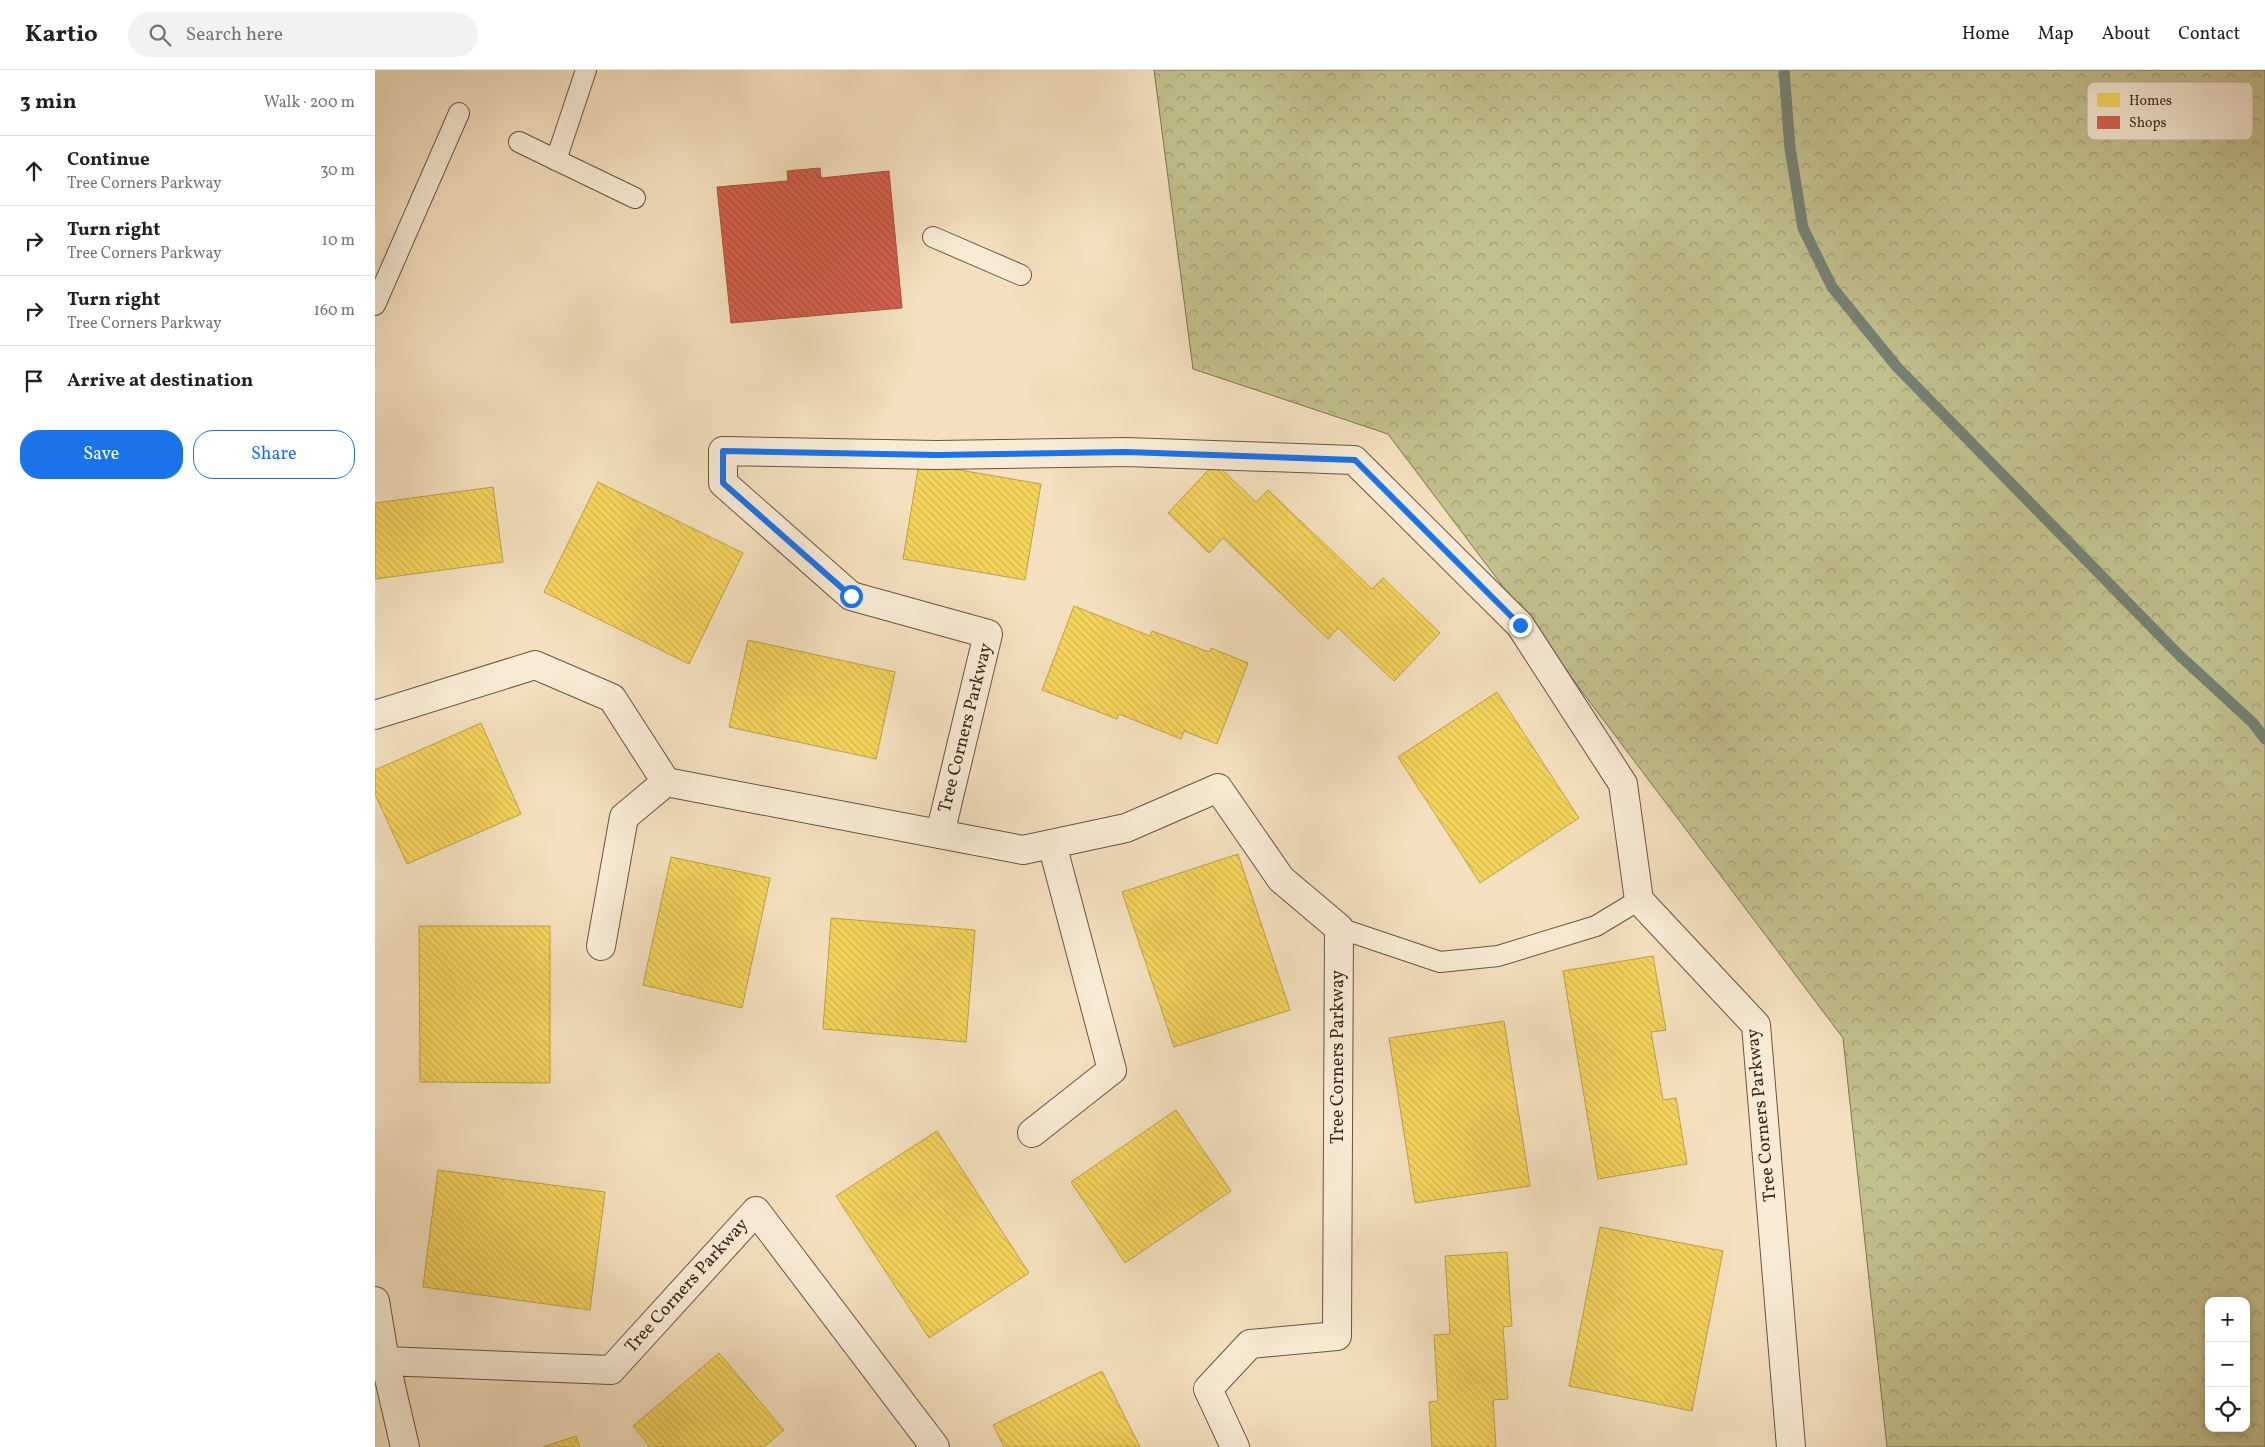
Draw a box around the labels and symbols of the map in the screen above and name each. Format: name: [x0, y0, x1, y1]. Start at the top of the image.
legend: [2087, 82, 2253, 140]
text: Homes: [2129, 92, 2172, 111]
text: Shops: [2129, 114, 2167, 133]
route start: [840, 585, 863, 608]
route end: [1509, 614, 1532, 637]
street label: Tree Corners Parkway: [933, 640, 999, 815]
street label: Tree Corners Parkway: [1326, 970, 1351, 1144]
street label: Tree Corners Parkway: [1740, 1027, 1784, 1203]
street label: Tree Corners Parkway: [620, 1213, 755, 1359]

